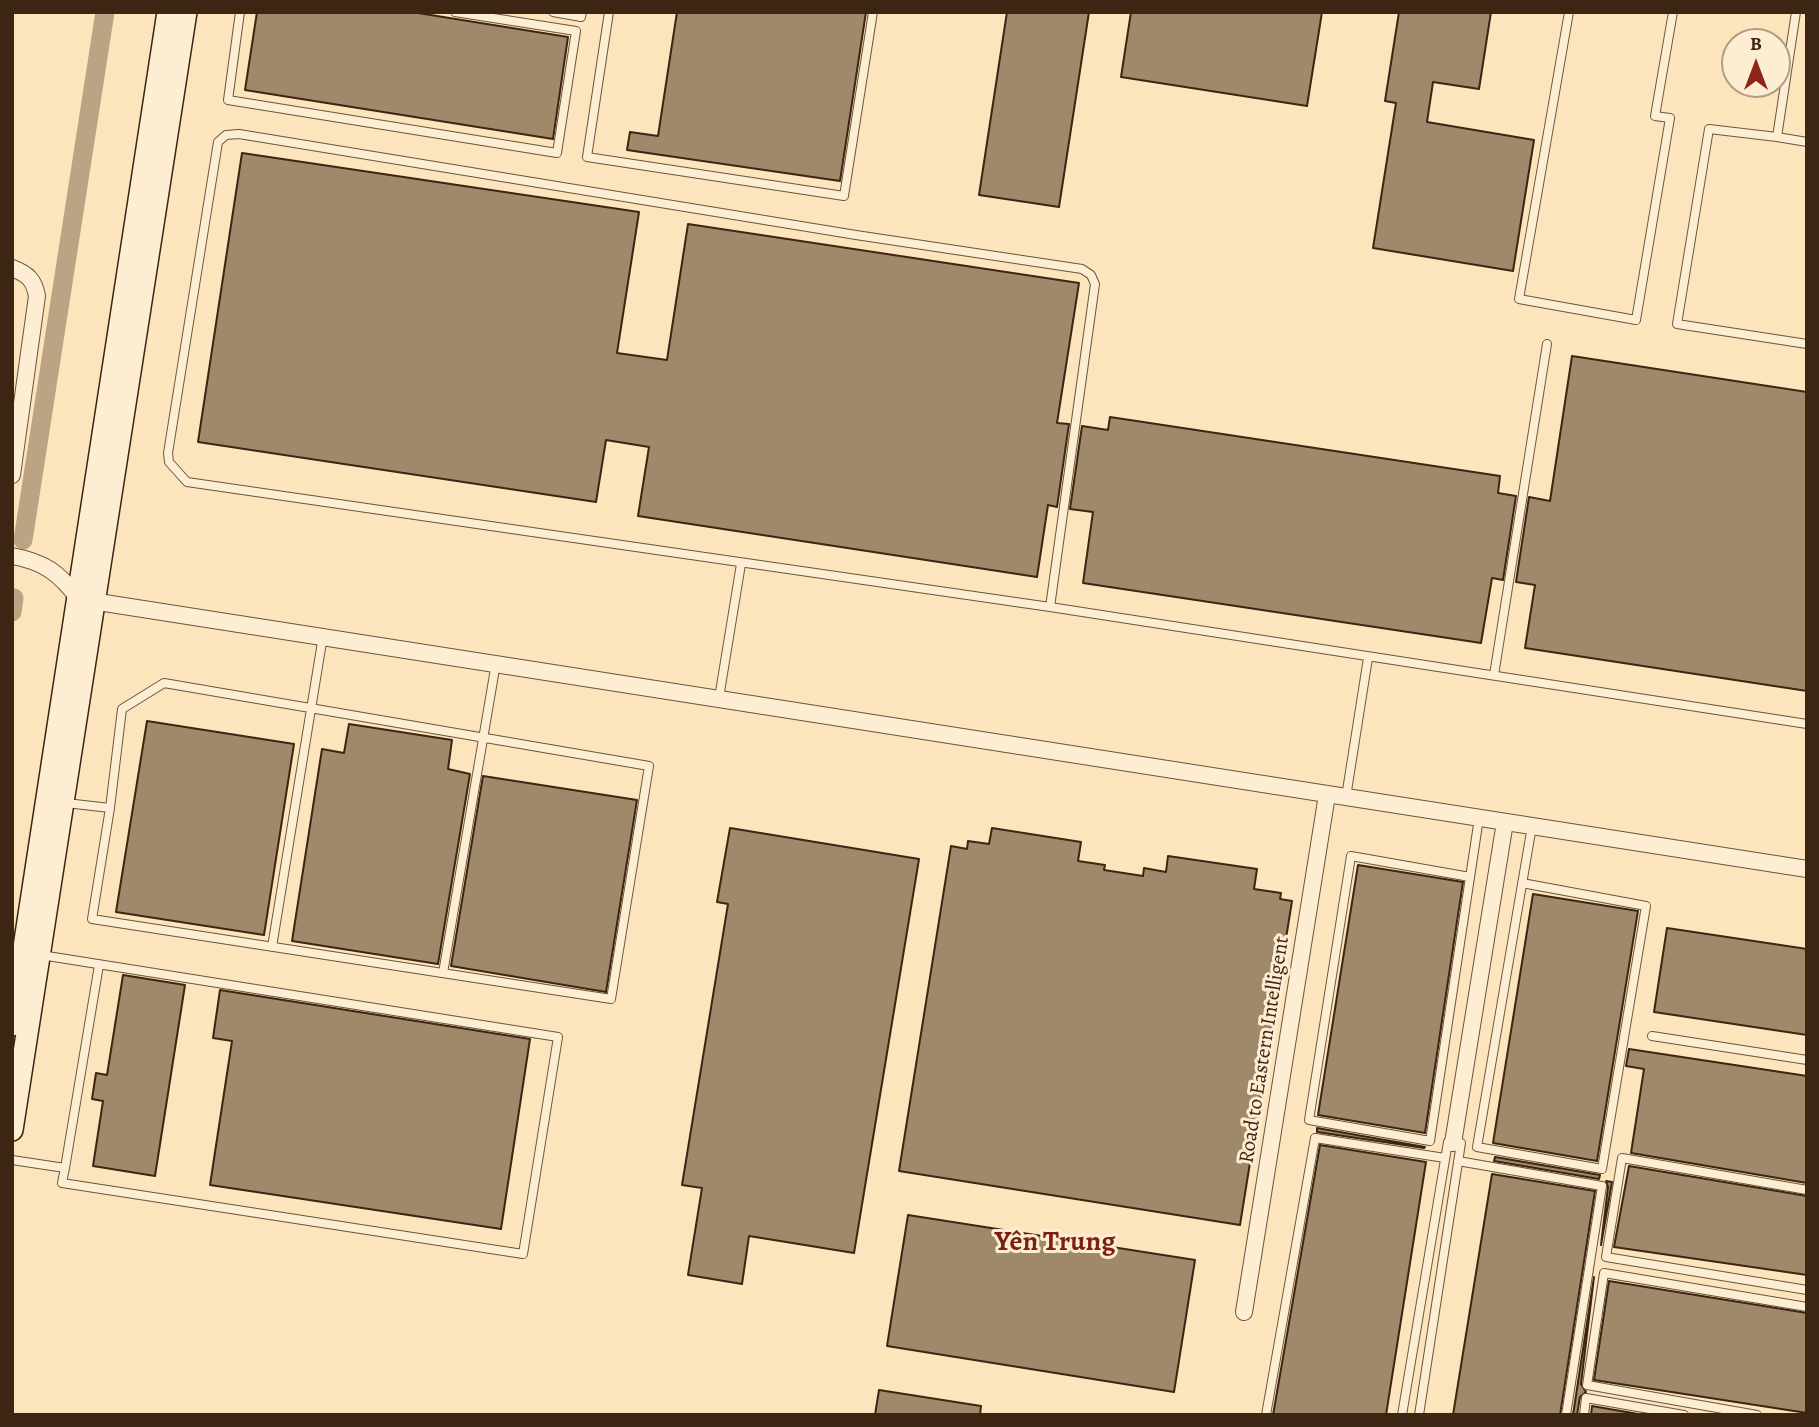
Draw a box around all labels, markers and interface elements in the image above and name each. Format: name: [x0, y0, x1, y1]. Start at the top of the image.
north arrow: [1721, 28, 1791, 98]
text: B: [1750, 31, 1762, 57]
street label: Road to Eastern Intelligent: [1235, 935, 1295, 1165]
district label: Yên Trung: [995, 1226, 1115, 1260]

